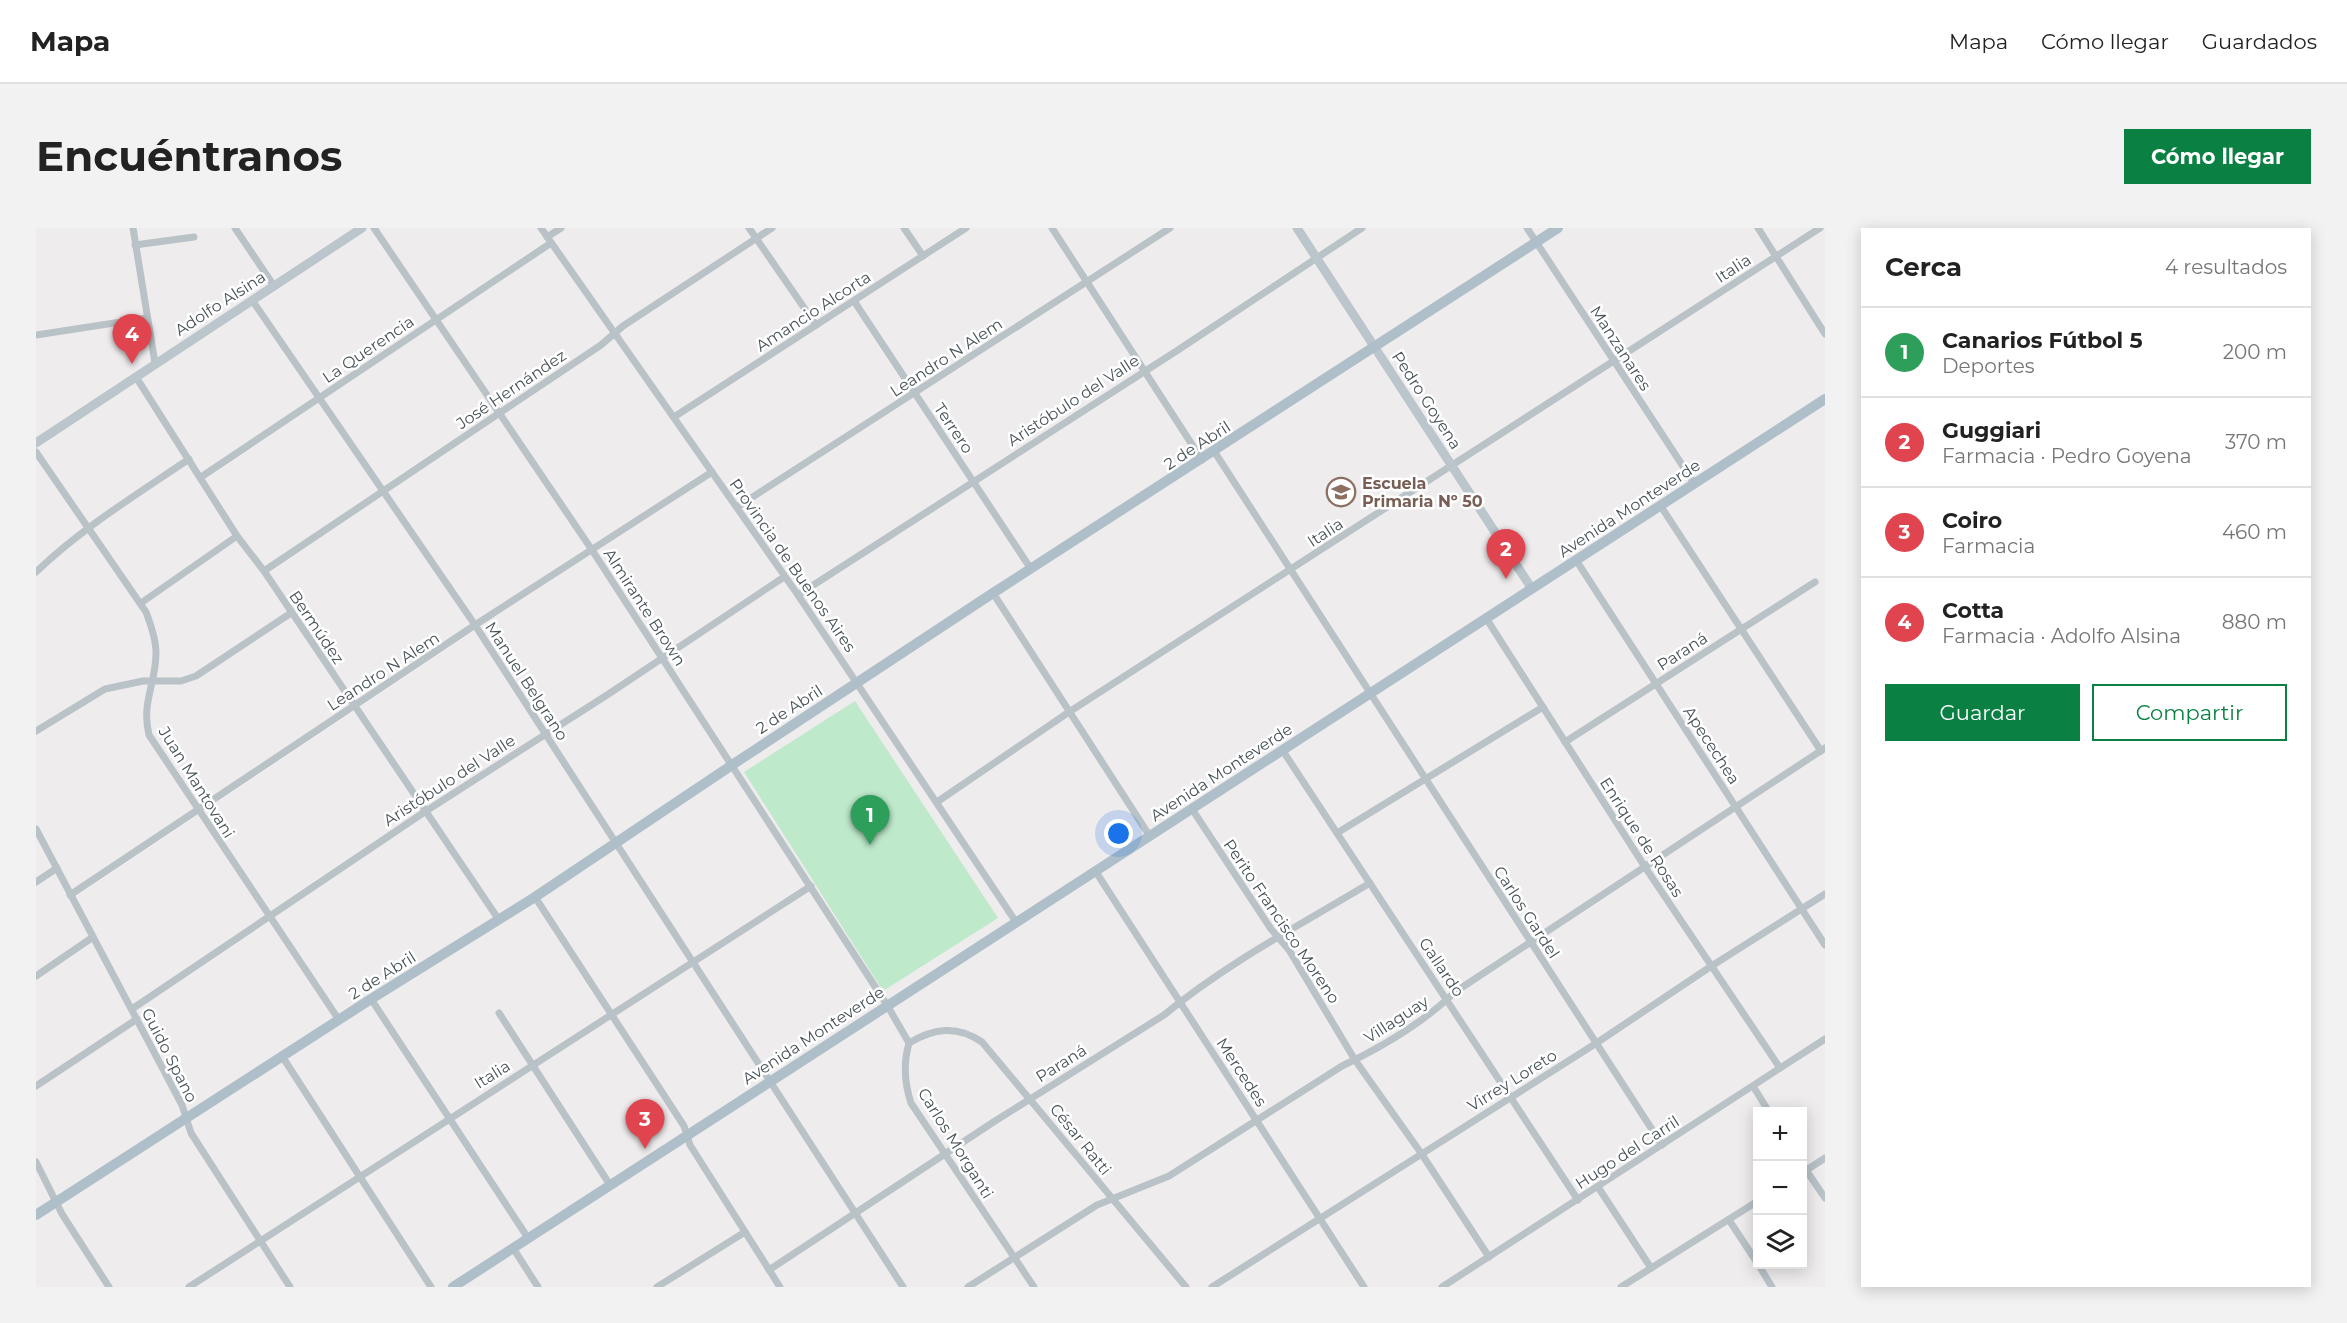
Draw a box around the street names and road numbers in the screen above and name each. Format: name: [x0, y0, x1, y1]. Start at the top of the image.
street label: Italia: [1712, 250, 1755, 287]
street label: Adolfo Alsina: [171, 267, 269, 340]
street label: Amancio Alcorta: [752, 267, 874, 356]
street label: Manzanares: [1586, 302, 1655, 394]
street label: La Querencia: [319, 312, 418, 387]
street label: Leandro N Alem: [887, 314, 1006, 401]
street label: José Hernández: [452, 346, 570, 434]
street label: Pedro Goyena: [1388, 348, 1465, 453]
street label: Aristóbulo del Valle: [1004, 351, 1143, 450]
street label: Terrero: [930, 400, 977, 457]
street label: 2 de Abril: [1161, 417, 1234, 474]
street label: Avenida Monteverde: [1555, 455, 1704, 561]
street label: Provincia de Buenos Aires: [725, 475, 860, 656]
street label: Italia: [1304, 514, 1347, 551]
street label: Almirante Brown: [600, 545, 690, 670]
street label: Bermúdez: [285, 587, 348, 668]
street label: Manuel Belgrano: [481, 618, 572, 744]
street label: Leandro N Alem: [324, 628, 443, 715]
street label: Paraná: [1654, 628, 1711, 675]
street label: 2 de Abril: [753, 681, 826, 738]
street label: Apecechea: [1679, 703, 1744, 788]
street label: Avenida Monteverde: [1147, 719, 1296, 825]
street label: Juan Mantovani: [154, 722, 238, 841]
street label: Aristóbulo del Valle: [380, 731, 519, 830]
street label: Enrique de Rosas: [1596, 774, 1687, 901]
street label: Perito Francisco Moreno: [1219, 836, 1344, 1007]
street label: Carlos Gardel: [1490, 863, 1563, 962]
street label: Gallardo: [1415, 934, 1468, 1000]
street label: 2 de Abril: [345, 947, 419, 1003]
street label: Avenida Monteverde: [739, 982, 888, 1088]
street label: Villaguay: [1361, 991, 1432, 1047]
street label: Guido Spano: [138, 1005, 201, 1106]
street label: Mercedes: [1212, 1034, 1271, 1110]
street label: Paraná: [1032, 1040, 1090, 1086]
street label: Virrey Loreto: [1464, 1045, 1560, 1115]
street label: Italia: [471, 1056, 514, 1093]
street label: Carlos Morganti: [914, 1084, 997, 1202]
street label: César Ratti: [1046, 1100, 1115, 1179]
street label: Hugo del Carril: [1572, 1112, 1683, 1193]

